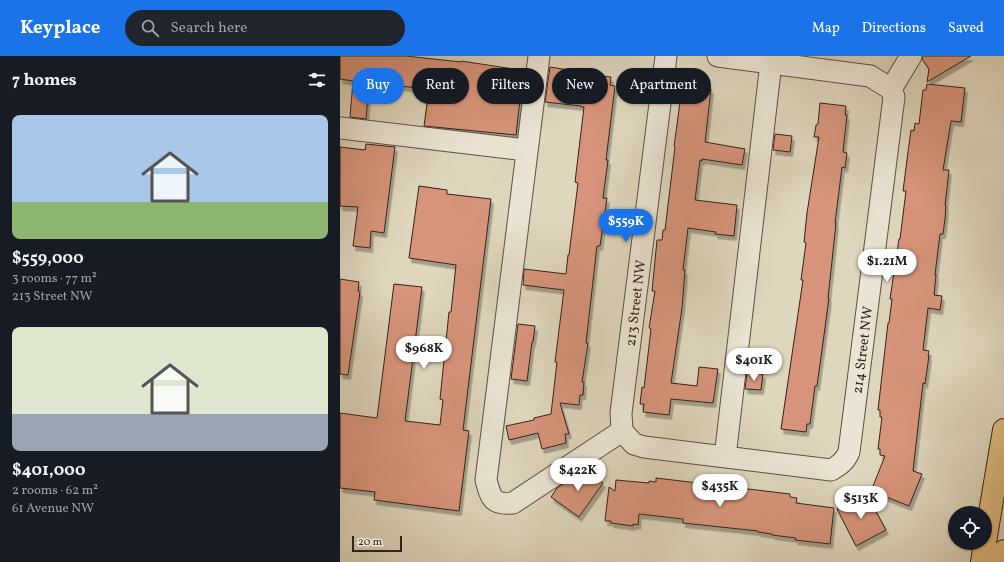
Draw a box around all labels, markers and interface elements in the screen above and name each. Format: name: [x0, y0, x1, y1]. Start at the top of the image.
search box: [125, 10, 405, 46]
text: Keyplace: [20, 15, 101, 41]
icon: search: [139, 17, 161, 39]
text: Search here: [171, 18, 247, 39]
text: Map: [812, 19, 840, 38]
text: Directions: [862, 19, 926, 38]
text: Saved: [948, 19, 984, 38]
chip: Buy: [352, 68, 404, 104]
chip: Rent: [412, 68, 469, 104]
chip: Filters: [477, 68, 544, 104]
chip: New: [552, 68, 608, 104]
chip: Apartment: [616, 68, 711, 104]
text: 7 homes: [12, 69, 77, 92]
icon: filters: [306, 69, 328, 91]
icon: home: [134, 141, 206, 213]
pin: $559K: [598, 209, 654, 243]
text: $559K: [608, 213, 644, 231]
text: $559,000: [12, 247, 84, 270]
pin: $1.21M: [854, 249, 920, 283]
text: $1.21M: [867, 253, 907, 271]
street label: 213 Street NW: [622, 259, 651, 347]
text: 3 rooms · 77 m²: [12, 270, 97, 288]
text: 213 Street NW: [12, 288, 93, 306]
street label: 214 Street NW: [849, 305, 878, 395]
pin: $968K: [396, 336, 452, 370]
text: $968K: [405, 340, 443, 358]
pin: $401K: [726, 348, 782, 382]
text: $401K: [735, 352, 773, 370]
icon: home: [134, 353, 206, 425]
pin: $422K: [550, 458, 606, 492]
text: $401,000: [12, 459, 85, 482]
text: $422K: [559, 462, 597, 480]
pin: $435K: [692, 474, 748, 508]
text: $435K: [702, 478, 738, 496]
text: 2 rooms · 62 m²: [12, 482, 98, 500]
pin: $513K: [833, 486, 889, 520]
text: $513K: [844, 490, 878, 508]
text: 61 Avenue NW: [12, 500, 94, 518]
map controls: [948, 506, 992, 550]
button: locate: [948, 506, 992, 550]
scale bar: [352, 534, 402, 553]
text: 20 m: [358, 535, 382, 550]

